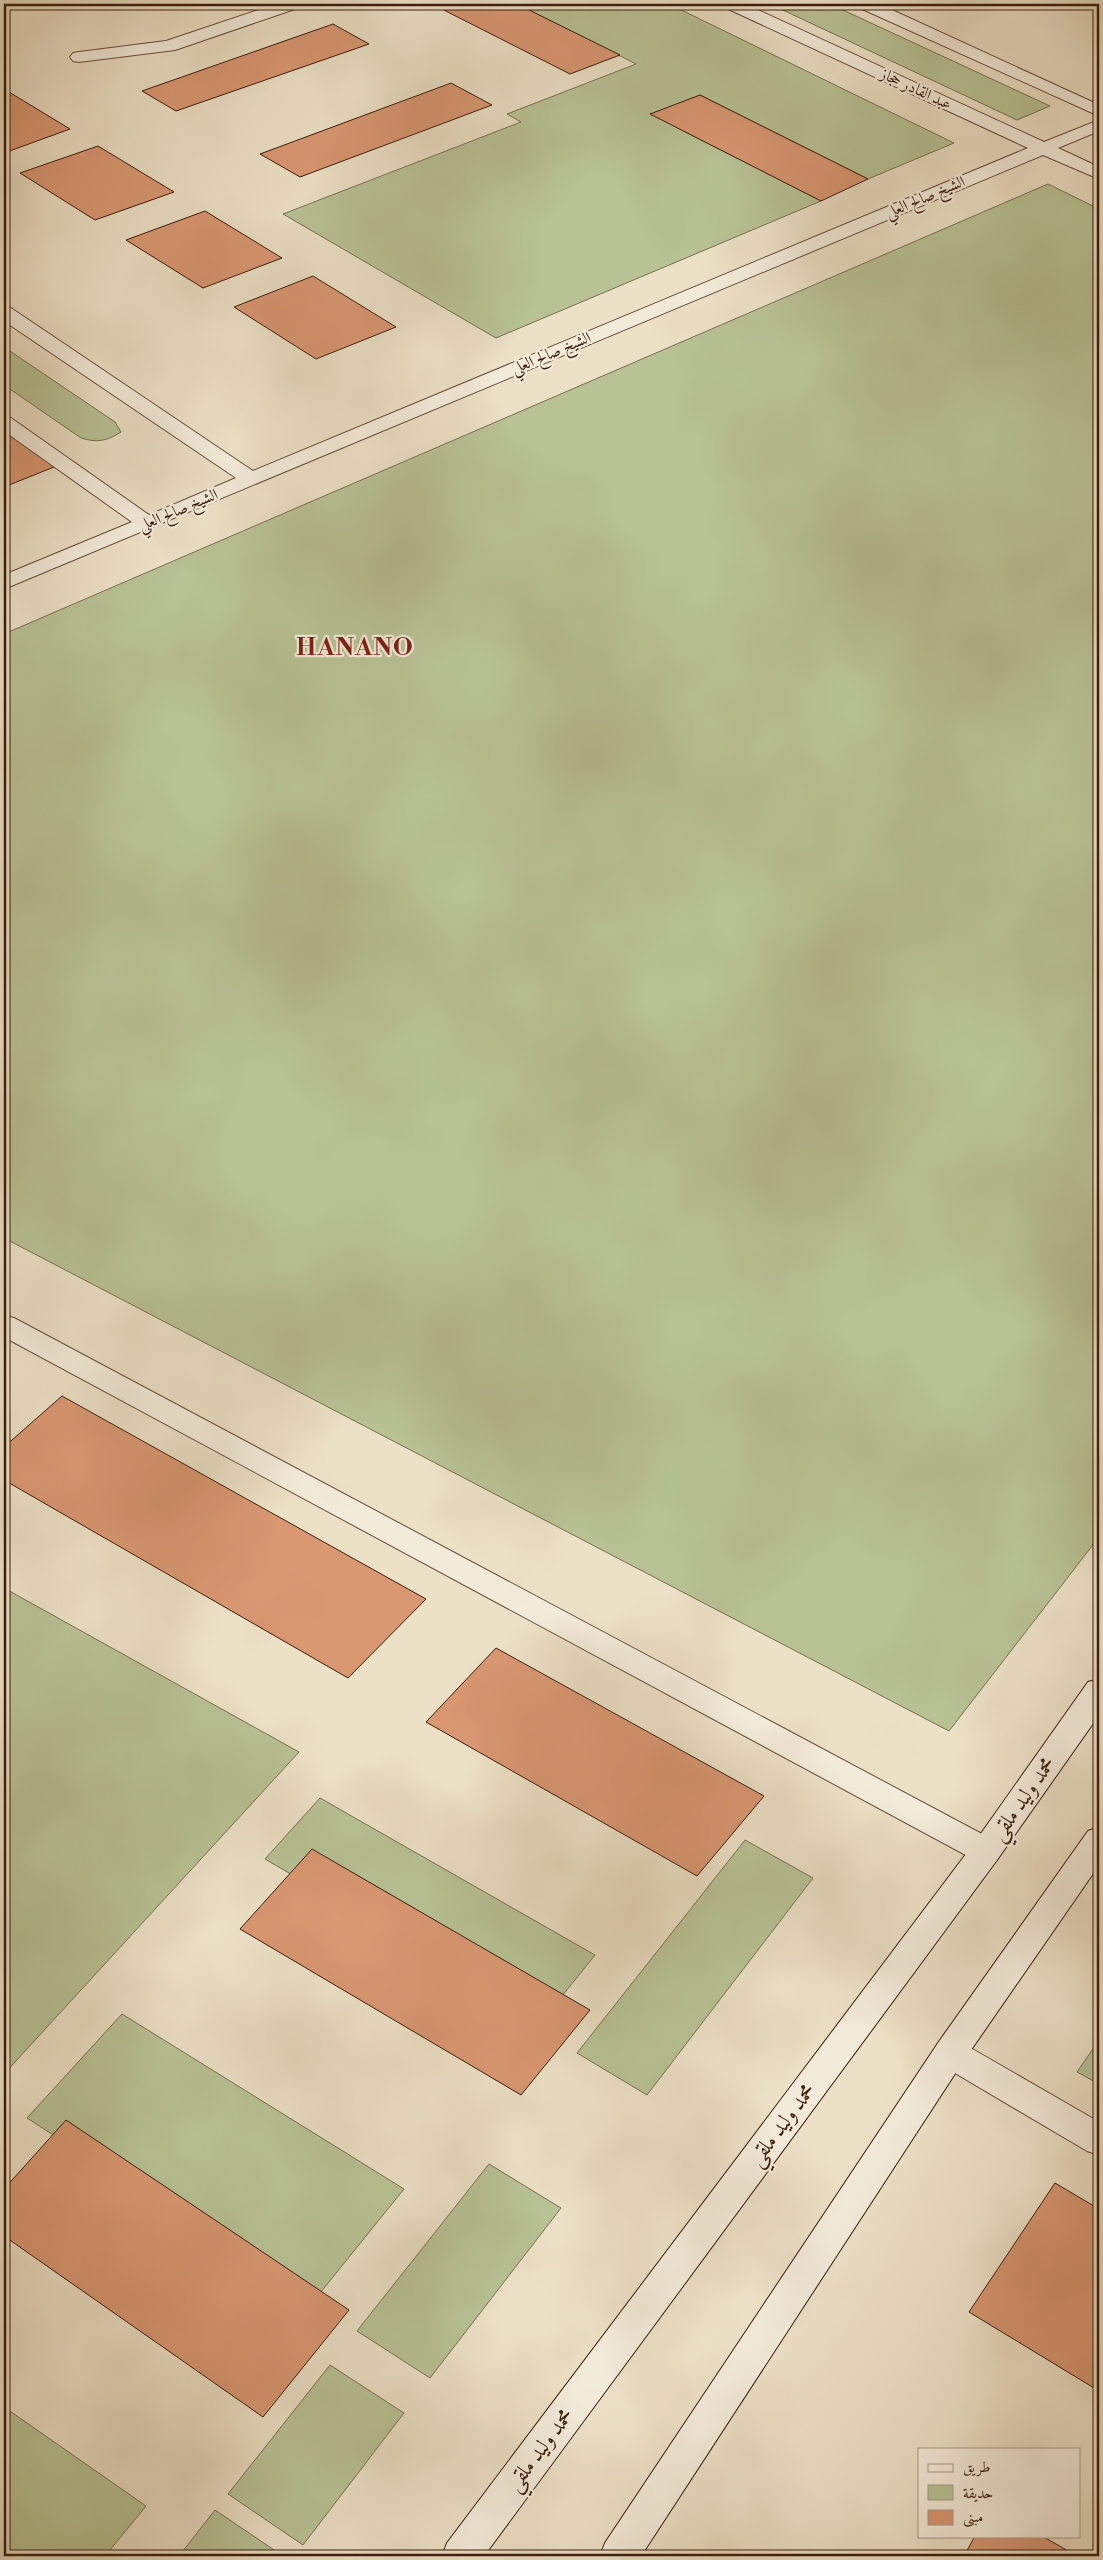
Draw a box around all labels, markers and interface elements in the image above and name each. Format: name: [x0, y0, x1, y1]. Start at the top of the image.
street label: عبد القادر حجاز: [875, 63, 955, 114]
street label: الشيخ صالح العلي: [882, 171, 970, 227]
street label: الشيخ صالح العلي: [508, 327, 596, 383]
street label: الشيخ صالح العلي: [135, 484, 223, 540]
district label: HANANO: [296, 633, 414, 663]
street label: محمد وليد ملقي: [984, 1752, 1068, 1851]
street label: محمد وليد ملقي: [742, 2078, 828, 2177]
street label: محمد وليد ملقي: [500, 2403, 586, 2502]
legend: [918, 2448, 1080, 2538]
text: طريق: [963, 2458, 990, 2477]
text: حديقة: [963, 2484, 993, 2503]
text: مبنى: [963, 2508, 983, 2528]

